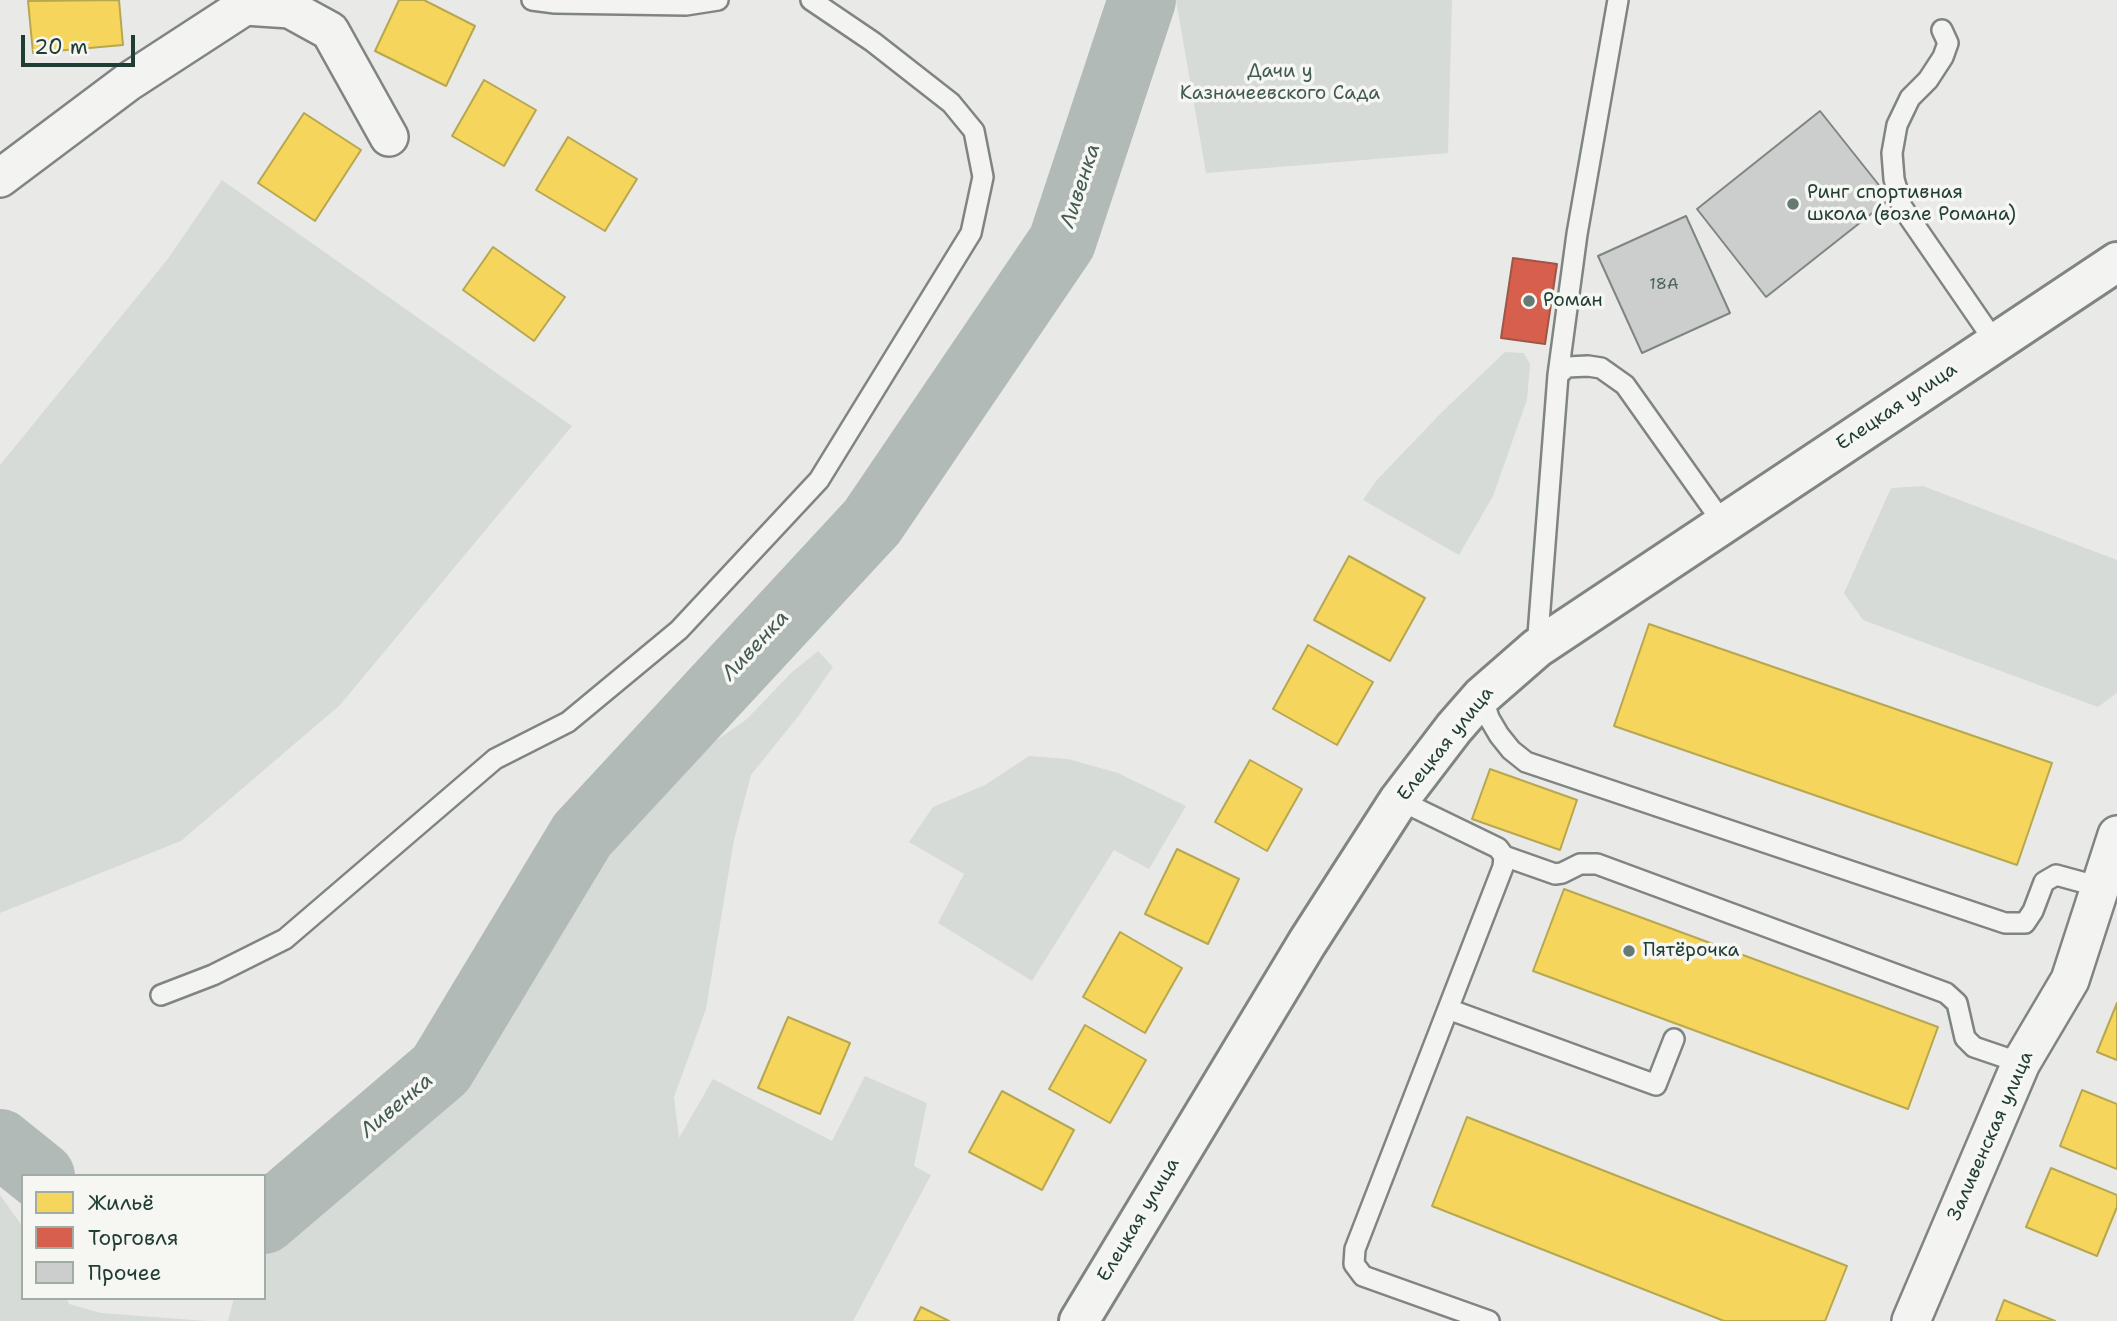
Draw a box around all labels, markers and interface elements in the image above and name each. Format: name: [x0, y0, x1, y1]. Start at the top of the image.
scale bar: [24, 21, 138, 65]
text: 20 m: [34, 33, 88, 61]
park label: Дачи у Казначеевского Сада: [1180, 61, 1380, 105]
water label: Ливенка: [1056, 141, 1106, 231]
place label: Ринг спортивная школа (возле Романа): [1807, 182, 2016, 226]
marker: Ринг спортивная школа (возле Романа): [1785, 196, 1801, 212]
house number: 18А: [1649, 275, 1679, 295]
place label: Роман: [1543, 290, 1603, 312]
marker: Роман: [1521, 293, 1537, 309]
street label: Елецкая улица: [1832, 358, 1962, 456]
water label: Ливенка: [717, 606, 795, 686]
street label: Елецкая улица: [1393, 682, 1499, 806]
place label: Пятёрочка: [1643, 940, 1739, 962]
marker: Пятёрочка: [1621, 943, 1637, 959]
street label: Заливенская улица: [1943, 1048, 2039, 1224]
water label: Ливенка: [356, 1068, 438, 1144]
street label: Елецкая улица: [1093, 1154, 1185, 1286]
legend: [21, 1174, 266, 1300]
text: Жильё: [88, 1189, 154, 1217]
text: Торговля: [88, 1224, 178, 1252]
text: Прочее: [88, 1259, 161, 1287]

